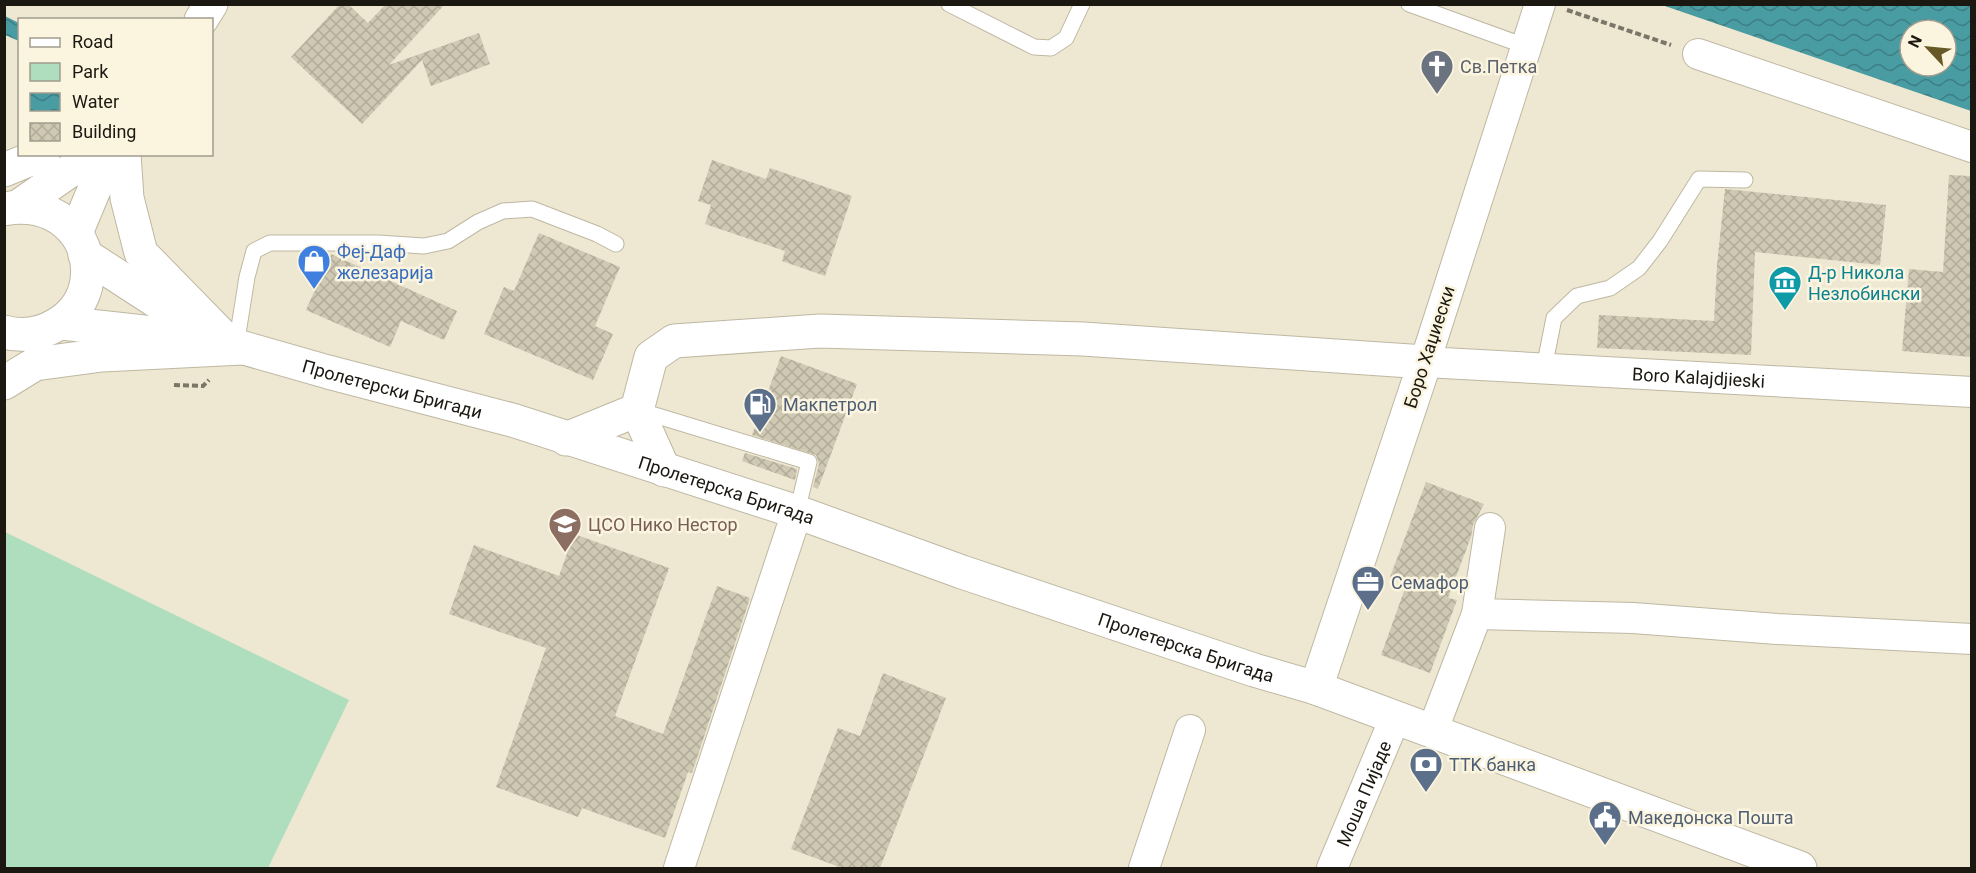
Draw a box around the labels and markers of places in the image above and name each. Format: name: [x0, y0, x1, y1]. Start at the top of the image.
church icon: Св.Петка: [1419, 48, 1455, 95]
place label: Св.Петка: [1460, 56, 1537, 77]
place label: Феј-Даф железарија: [337, 241, 434, 283]
shop icon: Феј-Даф железарија: [296, 243, 332, 290]
place label: Д-р Никола Незлобински: [1808, 262, 1920, 304]
museum icon: Д-р Никола Незлобински: [1767, 264, 1803, 311]
fuel station icon: Макпетрол: [742, 386, 778, 433]
place label: Макпетрол: [783, 394, 877, 415]
school or university icon: ЦСО Нико Нестор: [547, 506, 583, 553]
place label: ЦСО Нико Нестор: [588, 514, 738, 535]
office icon: Семафор: [1350, 564, 1386, 611]
place label: Семафор: [1391, 572, 1469, 593]
bank icon: TTK банка: [1408, 746, 1444, 793]
place label: TTK банка: [1449, 754, 1536, 775]
public building icon: Македонска Пошта: [1587, 799, 1623, 846]
place label: Македонска Пошта: [1628, 807, 1794, 828]

